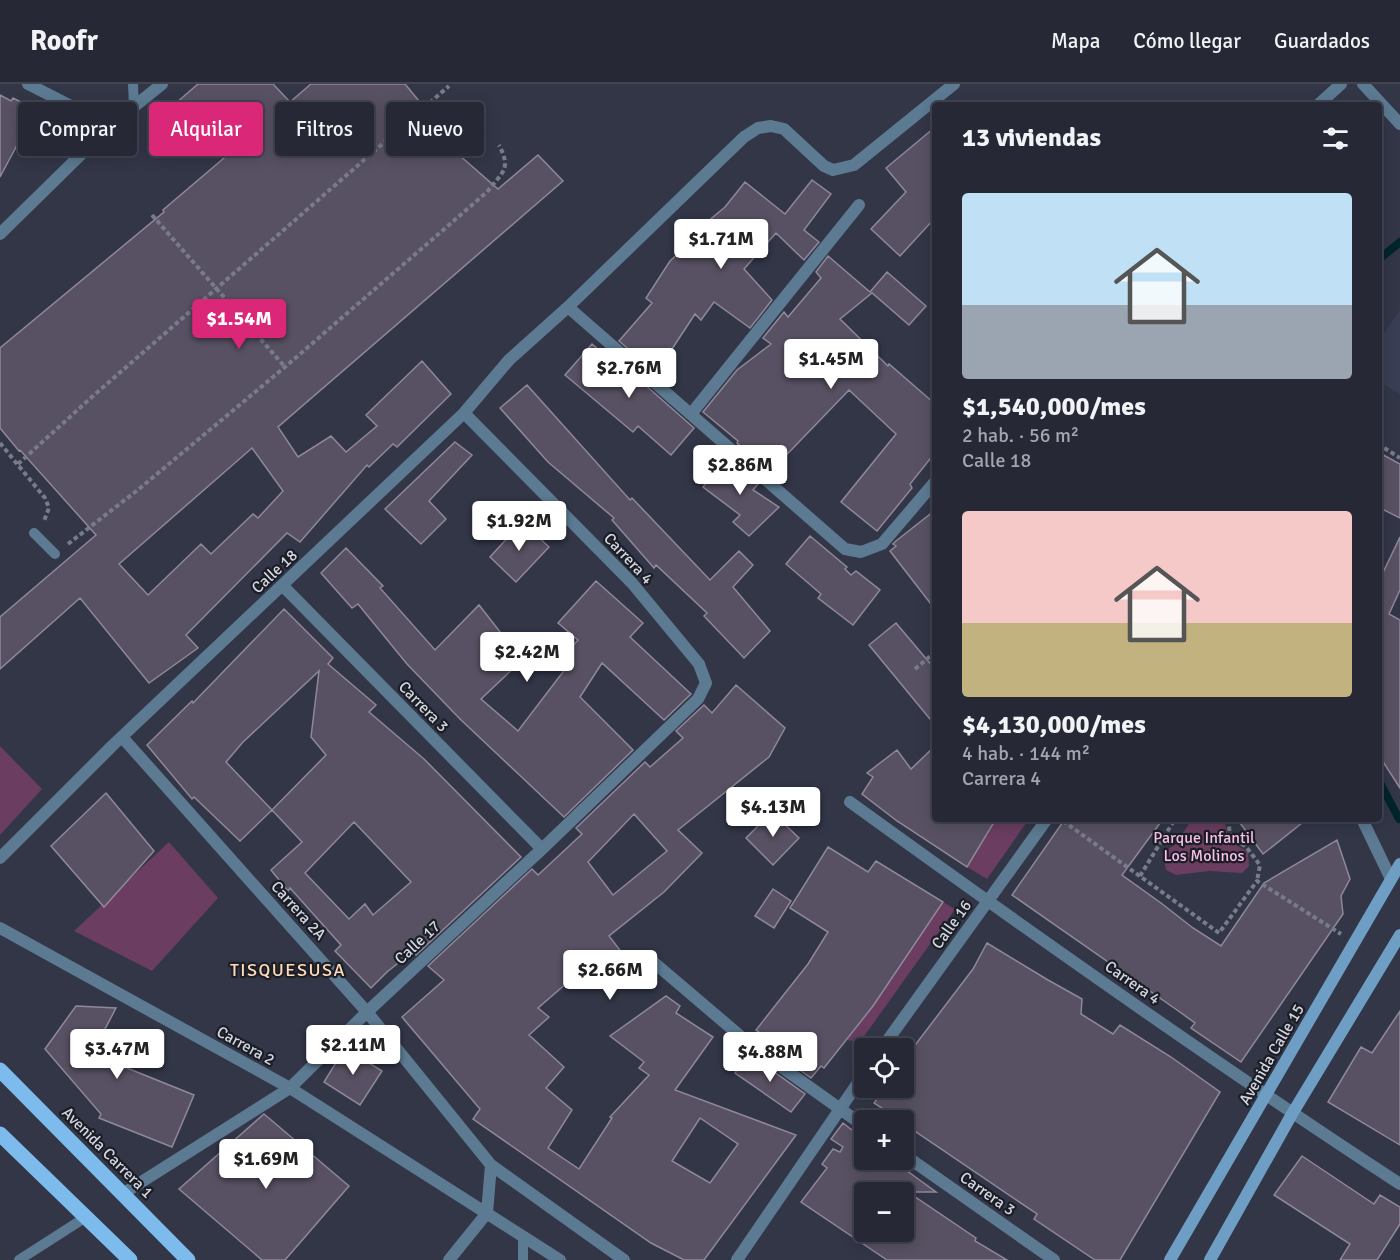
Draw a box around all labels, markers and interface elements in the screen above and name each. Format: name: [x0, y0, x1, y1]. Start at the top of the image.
text: Roofr: [30, 24, 98, 58]
text: Mapa: [1051, 28, 1100, 54]
text: Cómo llegar: [1133, 28, 1241, 54]
text: Guardados: [1274, 28, 1370, 54]
chip: Comprar: [18, 102, 137, 156]
chip: Alquilar: [149, 102, 263, 156]
chip: Filtros: [275, 102, 374, 156]
chip: Nuevo: [386, 102, 484, 156]
text: 13 viviendas: [962, 122, 1101, 154]
icon: filters: [1319, 122, 1352, 155]
pin: $1.71M: [672, 219, 770, 270]
text: $1.71M: [688, 226, 754, 251]
icon: home: [1103, 232, 1211, 340]
pin: $1.54M: [190, 299, 288, 350]
text: $1.54M: [206, 306, 272, 331]
pin: $1.45M: [782, 339, 880, 390]
text: $1.45M: [798, 346, 864, 371]
pin: $2.76M: [580, 348, 678, 399]
text: $2.76M: [596, 355, 662, 380]
text: $1,540,000/mes: [962, 391, 1146, 423]
text: 2 hab. · 56 m²: [962, 423, 1079, 448]
pin: $2.86M: [691, 445, 789, 496]
text: Calle 18: [962, 448, 1031, 473]
text: $2.86M: [707, 452, 773, 477]
pin: $1.92M: [470, 501, 568, 552]
text: $1.92M: [486, 508, 552, 533]
street label: Carrera 4: [599, 529, 657, 589]
street label: Calle 18: [248, 545, 302, 598]
icon: home: [1103, 550, 1211, 658]
pin: $2.42M: [478, 632, 576, 683]
text: $2.42M: [494, 639, 560, 664]
street label: Carrera 3: [394, 677, 452, 736]
text: $4,130,000/mes: [962, 709, 1146, 741]
text: 4 hab. · 144 m²: [962, 741, 1090, 766]
text: Carrera 4: [962, 766, 1041, 791]
pin: $4.13M: [724, 787, 822, 838]
text: $4.13M: [740, 794, 806, 819]
park label: Parque Infantil Los Molinos: [1153, 828, 1255, 866]
street label: Carrera 2A: [266, 877, 330, 945]
street label: Calle 16: [927, 896, 976, 953]
street label: Calle 17: [391, 916, 445, 969]
pin: $2.66M: [561, 950, 659, 1001]
text: $2.66M: [577, 957, 643, 982]
street label: Carrera 4: [1101, 957, 1164, 1009]
district label: TISQUESUSA: [230, 959, 346, 981]
street label: Avenida Calle 15: [1235, 1000, 1309, 1109]
street label: Carrera 2: [213, 1022, 278, 1070]
pin: $2.11M: [304, 1025, 402, 1076]
pin: $3.47M: [68, 1029, 166, 1080]
text: $2.11M: [320, 1032, 386, 1057]
pin: $4.88M: [721, 1032, 819, 1083]
text: $3.47M: [84, 1036, 150, 1061]
map controls: [854, 1038, 914, 1242]
button: locate: [854, 1038, 914, 1098]
text: $4.88M: [737, 1039, 803, 1064]
street label: Avenida Carrera 1: [57, 1103, 157, 1203]
button: +: [854, 1110, 914, 1170]
pin: $1.69M: [217, 1139, 315, 1190]
text: $1.69M: [233, 1146, 299, 1171]
street label: Carrera 3: [956, 1168, 1019, 1220]
button: −: [854, 1182, 914, 1242]

